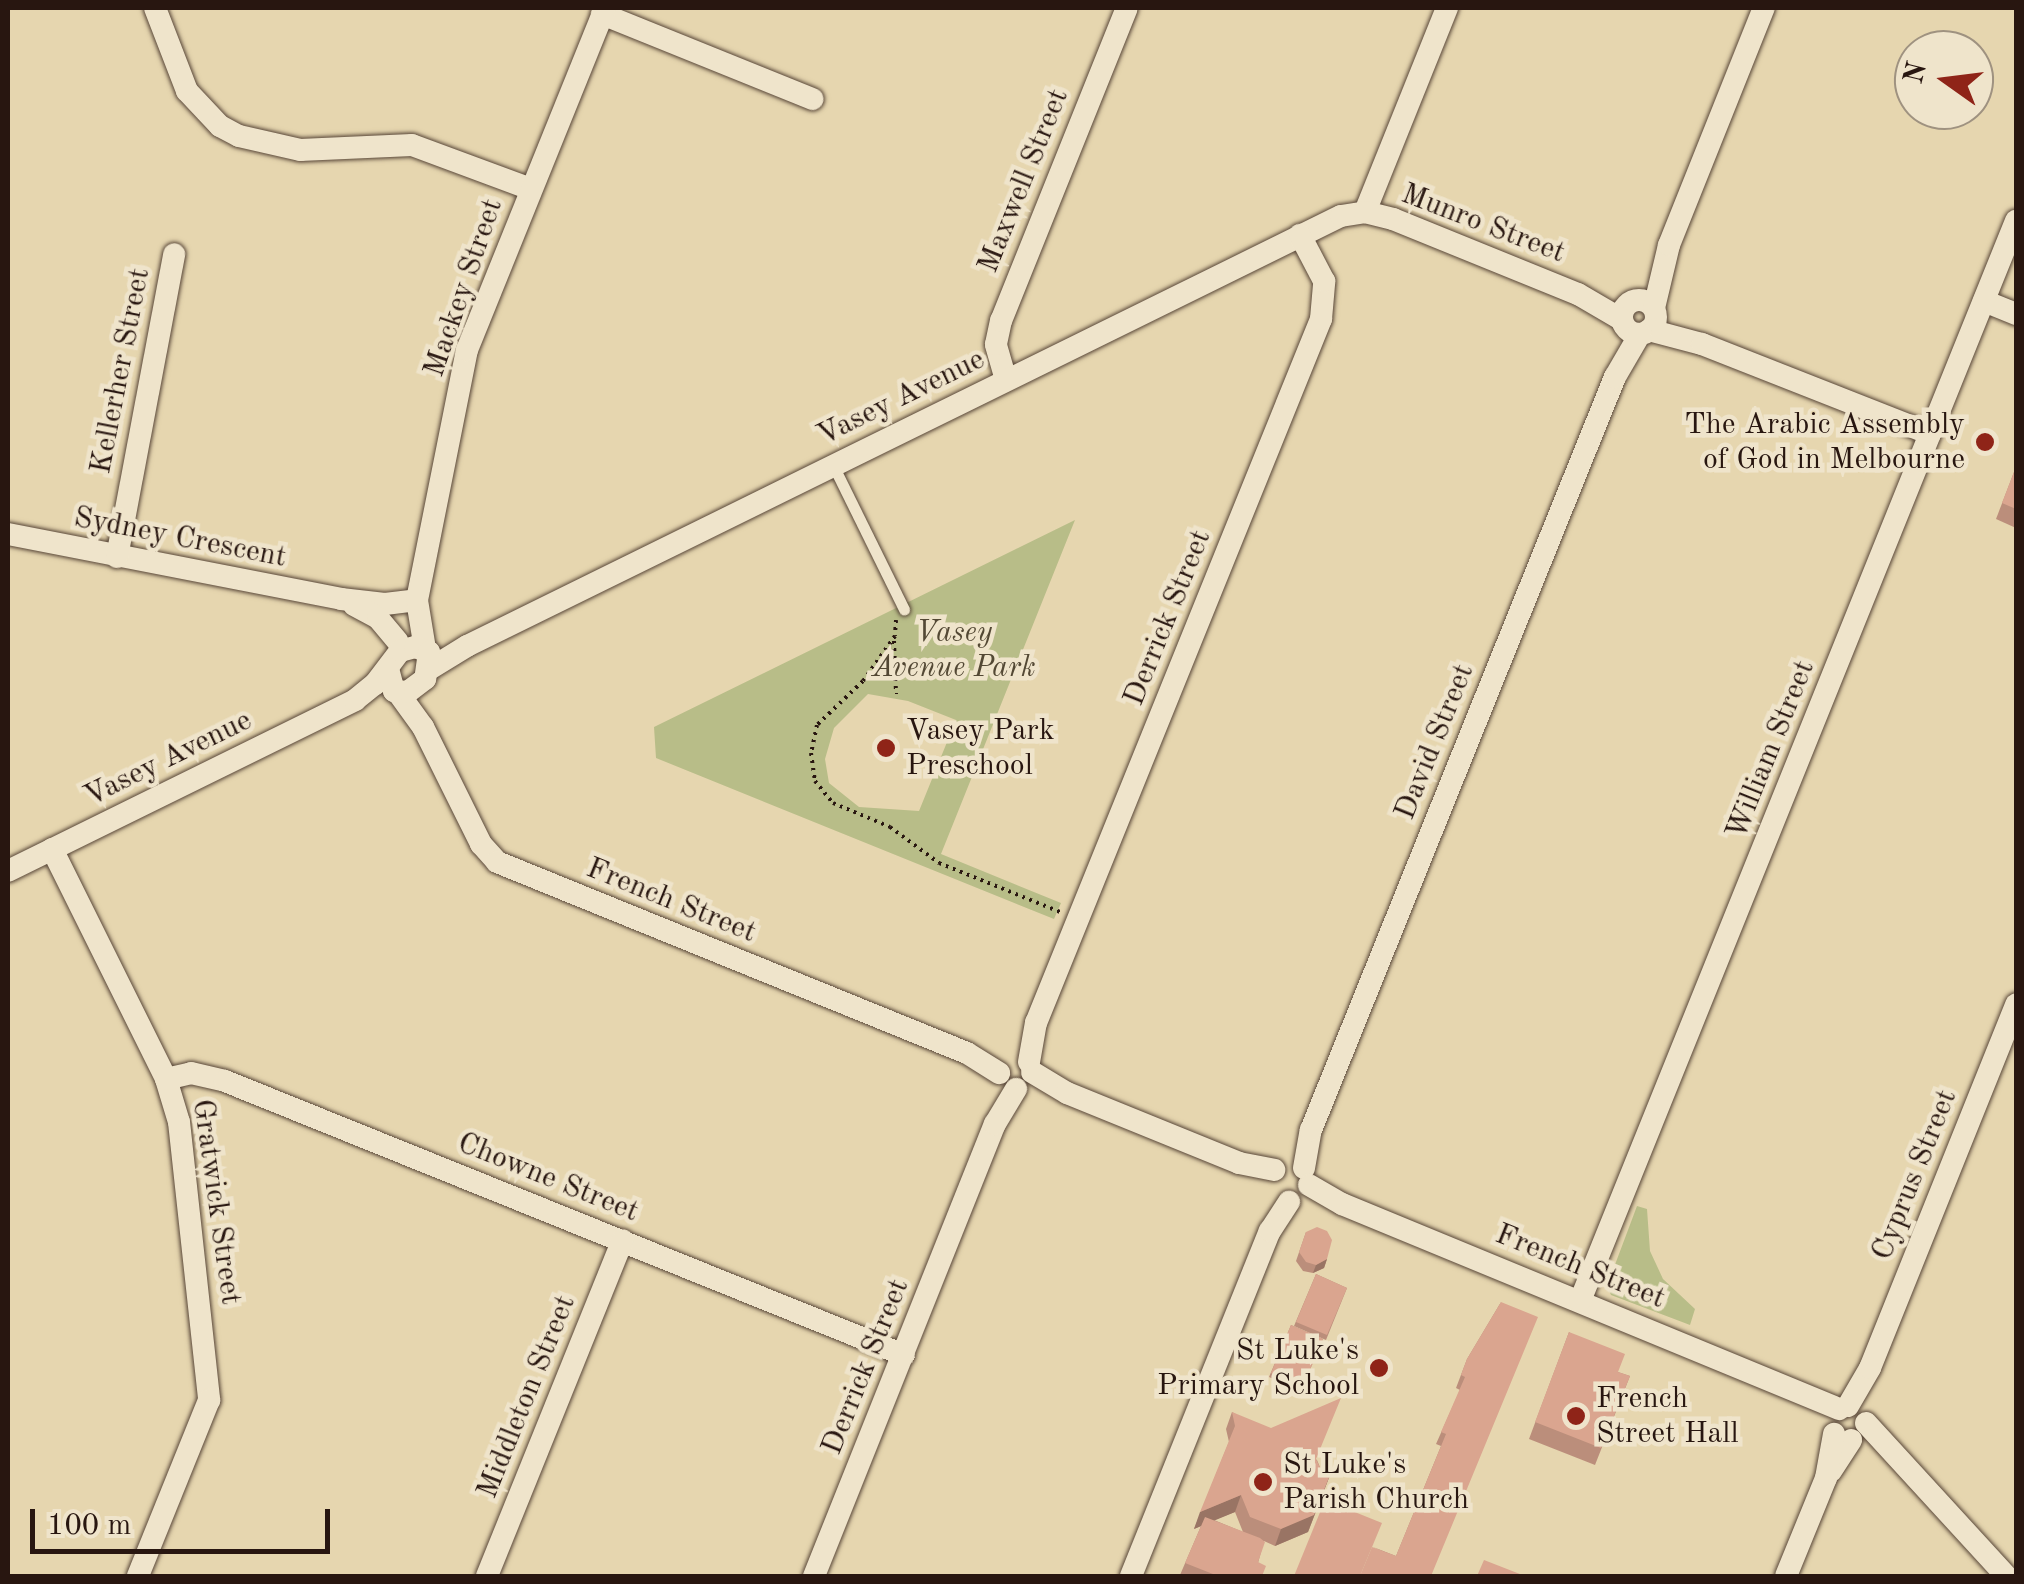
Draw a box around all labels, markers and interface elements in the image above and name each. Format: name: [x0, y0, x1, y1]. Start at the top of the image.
north arrow: [1894, 30, 1994, 130]
text: N: [1901, 59, 1933, 87]
street label: Maxwell Street: [971, 84, 1077, 278]
street label: Munro Street: [1396, 176, 1570, 272]
street label: Mackey Street: [417, 194, 511, 382]
street label: Kellerher Street: [83, 265, 159, 477]
street label: Vasey Avenue: [811, 342, 991, 454]
place label: The Arabic Assembly of God in Melbourne: [1684, 407, 1965, 478]
marker: The Arabic Assembly of God in Melbourne: [1974, 431, 1996, 453]
street label: Sydney Crescent: [71, 500, 289, 576]
street label: Derrick Street: [1116, 525, 1220, 711]
park label: Vasey Avenue Park: [872, 615, 1036, 686]
street label: William Street: [1719, 655, 1823, 845]
street label: David Street: [1387, 659, 1483, 825]
street label: Vasey Avenue: [78, 703, 258, 815]
place label: Vasey Park Preschool: [906, 713, 1054, 784]
marker: Vasey Park Preschool: [875, 737, 897, 759]
street label: French Street: [581, 851, 761, 951]
street label: Cyprus Street: [1864, 1084, 1966, 1266]
street label: Gratwick Street: [184, 1097, 248, 1307]
street label: Chowne Street: [452, 1125, 644, 1231]
street label: French Street: [1490, 1217, 1670, 1317]
street label: Derrick Street: [814, 1274, 918, 1460]
street label: Middleton Street: [470, 1290, 584, 1504]
place label: St Luke's Primary School: [1157, 1333, 1359, 1404]
marker: St Luke's Primary School: [1368, 1357, 1390, 1379]
place label: French Street Hall: [1596, 1381, 1739, 1452]
marker: French Street Hall: [1565, 1405, 1587, 1427]
place label: St Luke's Parish Church: [1283, 1447, 1469, 1518]
marker: St Luke's Parish Church: [1252, 1471, 1274, 1493]
scale bar: [35, 1489, 335, 1551]
text: 100 m: [47, 1511, 131, 1541]

